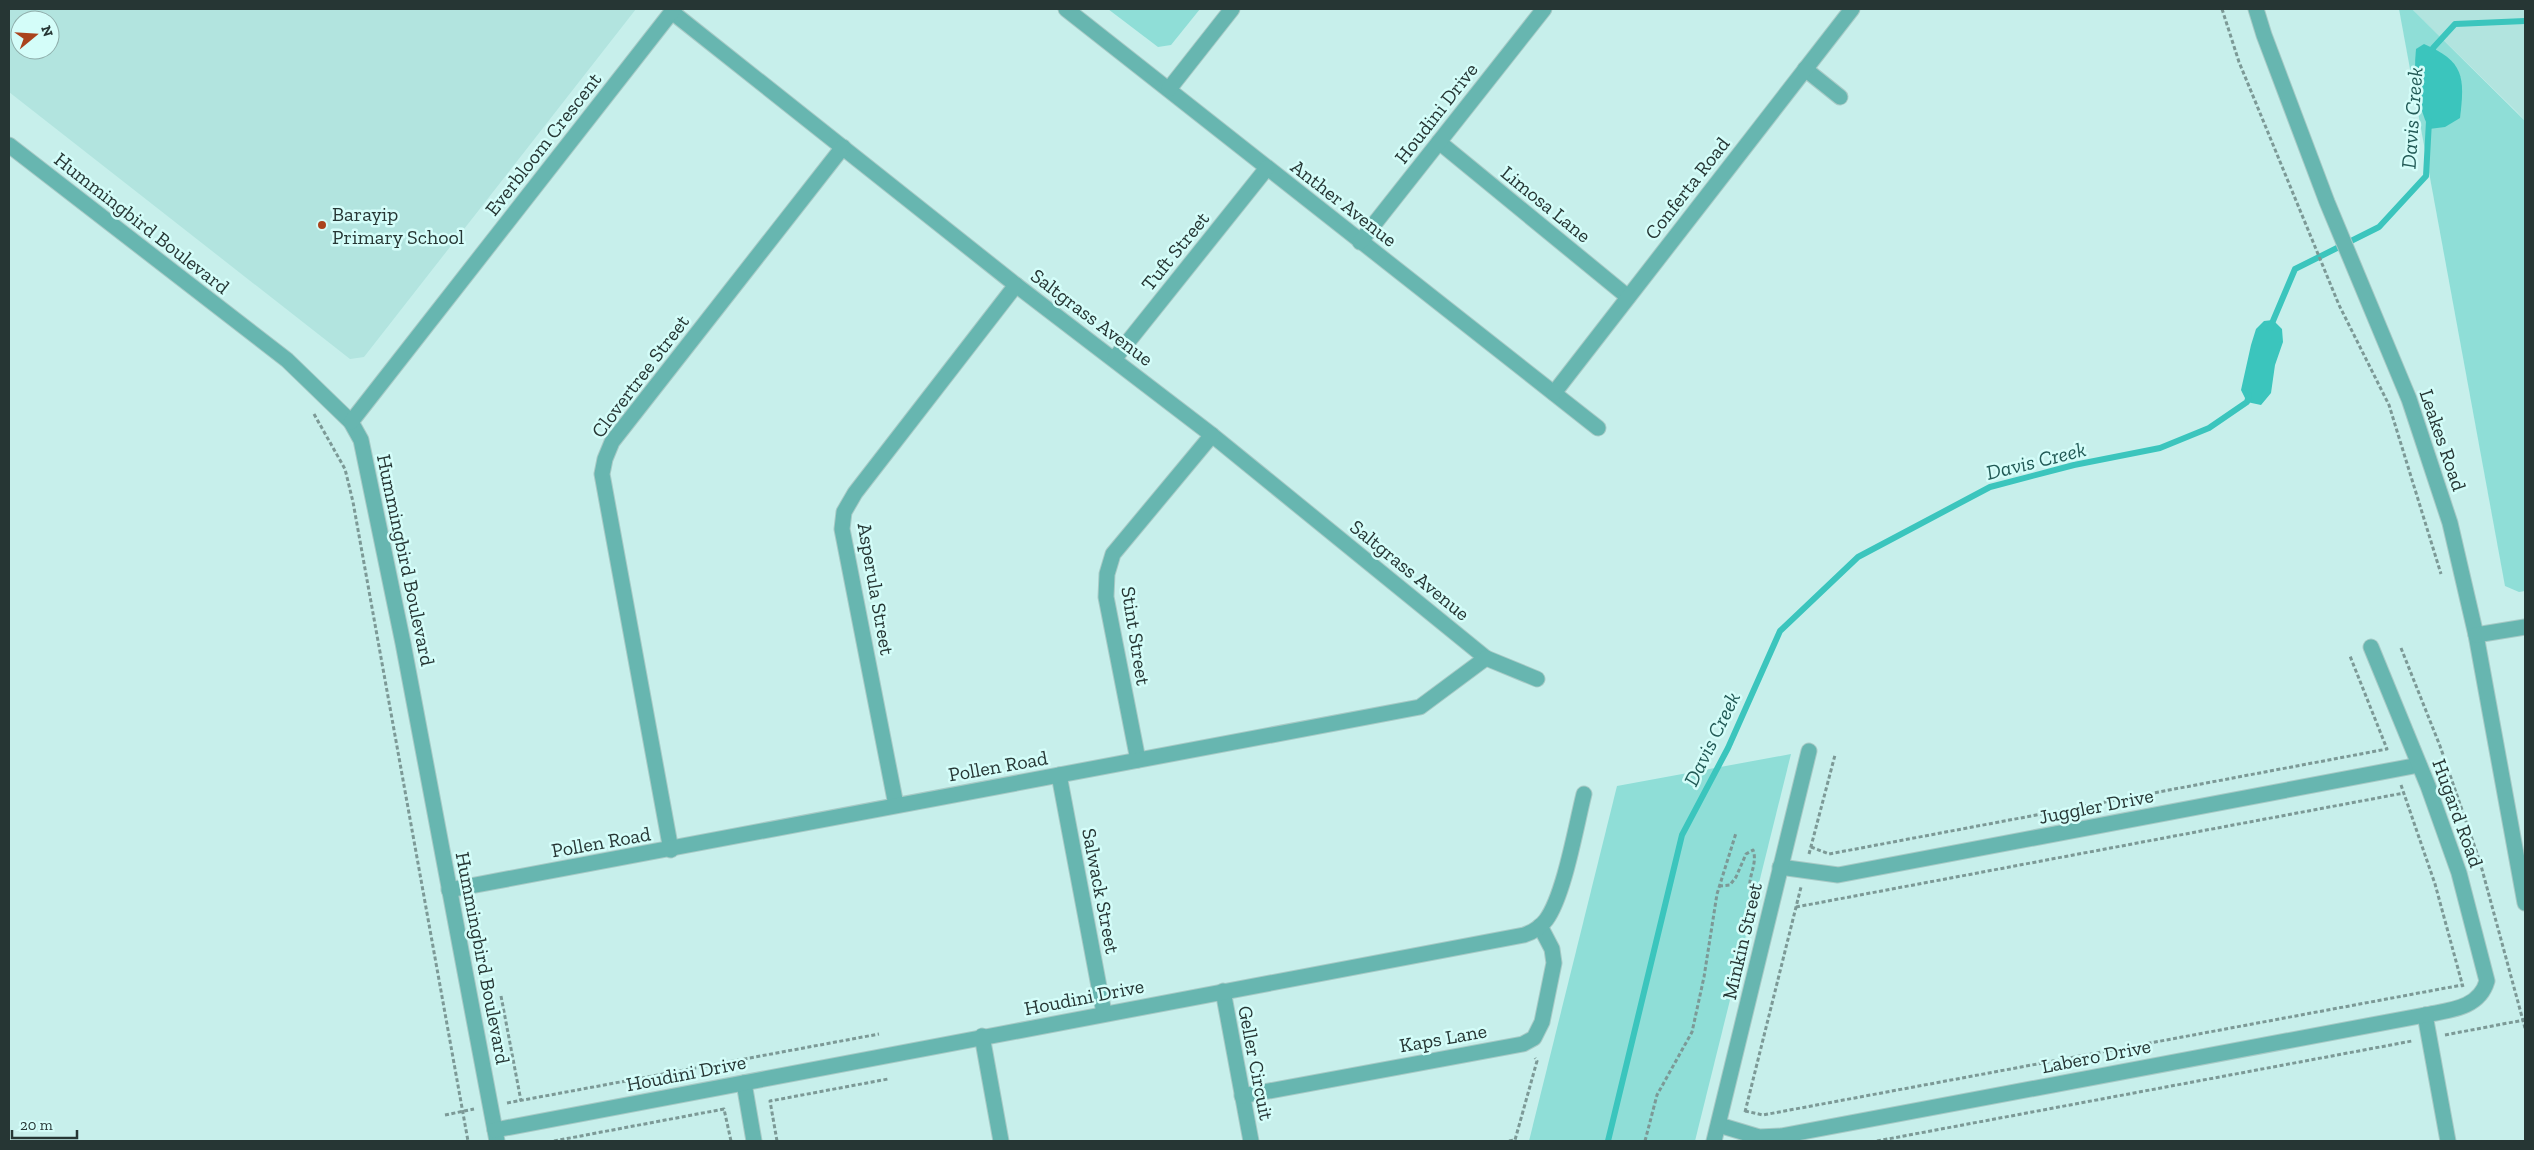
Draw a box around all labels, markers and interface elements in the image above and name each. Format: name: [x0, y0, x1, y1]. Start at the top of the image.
north arrow: [10, 10, 60, 60]
text: N: [37, 23, 57, 39]
street label: Houdini Drive: [1389, 58, 1483, 168]
water label: Davis Creek: [2395, 66, 2428, 170]
street label: Everbloom Crescent: [480, 67, 607, 220]
street label: Conferta Road: [1640, 132, 1734, 244]
street label: Hummingbird Boulevard: [50, 147, 234, 299]
street label: Anther Avenue: [1286, 154, 1402, 252]
street label: Limosa Lane: [1496, 161, 1596, 247]
place label: Barayip Primary School: [332, 202, 464, 249]
street label: Tuft Street: [1136, 206, 1214, 295]
marker: Barayip Primary School: [316, 219, 328, 231]
street label: Saltgrass Avenue: [1026, 263, 1158, 371]
street label: Clovertree Street: [586, 309, 694, 442]
street label: Leakes Road: [2414, 386, 2472, 494]
water label: Davis Creek: [1984, 436, 2088, 485]
street label: Hummingbird Boulevard: [372, 452, 440, 668]
street label: Saltgrass Avenue: [1345, 514, 1475, 626]
street label: Asperula Street: [853, 521, 900, 658]
street label: Stint Street: [1116, 585, 1156, 688]
water label: Davis Creek: [1678, 688, 1745, 790]
street label: Pollen Road: [947, 745, 1050, 787]
street label: Hugard Road: [2427, 756, 2489, 870]
street label: Juggler Drive: [2037, 783, 2155, 829]
street label: Pollen Road: [550, 821, 653, 863]
street label: Salwack Street: [1077, 826, 1125, 956]
street label: Hummingbird Boulevard: [451, 850, 515, 1066]
street label: Minkin Street: [1717, 880, 1767, 1002]
street label: Houdini Drive: [1022, 974, 1146, 1020]
street label: Geller Circuit: [1233, 1004, 1279, 1123]
street label: Kaps Lane: [1397, 1019, 1489, 1057]
street label: Labero Drive: [2039, 1034, 2153, 1078]
street label: Houdini Drive: [624, 1050, 748, 1096]
scale bar: [12, 1108, 78, 1140]
text: 20 m: [20, 1116, 53, 1134]

